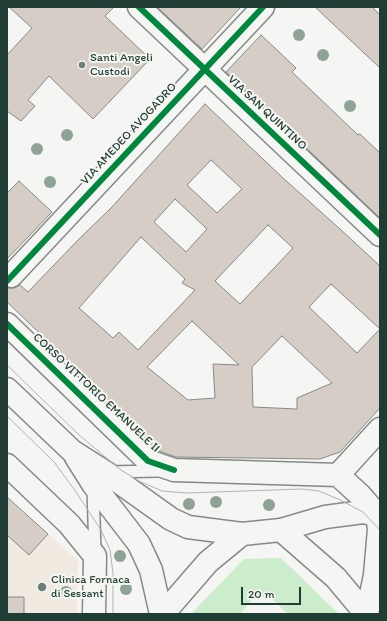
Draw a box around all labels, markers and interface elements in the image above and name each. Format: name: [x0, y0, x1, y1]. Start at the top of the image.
place label: Santi Angeli Custodi: [90, 51, 153, 79]
marker: Santi Angeli Custodi: [77, 60, 87, 70]
street label: VIA SAN QUINTINO: [224, 73, 310, 153]
street label: VIA AMEDEO AVOGADRO: [78, 80, 180, 188]
street label: CORSO VITTORIO EMANUELE II: [30, 330, 162, 456]
place label: Clinica Fornaca di Sessant: [51, 573, 130, 601]
scale bar: [243, 579, 303, 605]
marker: Clinica Fornaca di Sessant: [36, 581, 48, 593]
text: 20 m: [248, 587, 275, 601]

